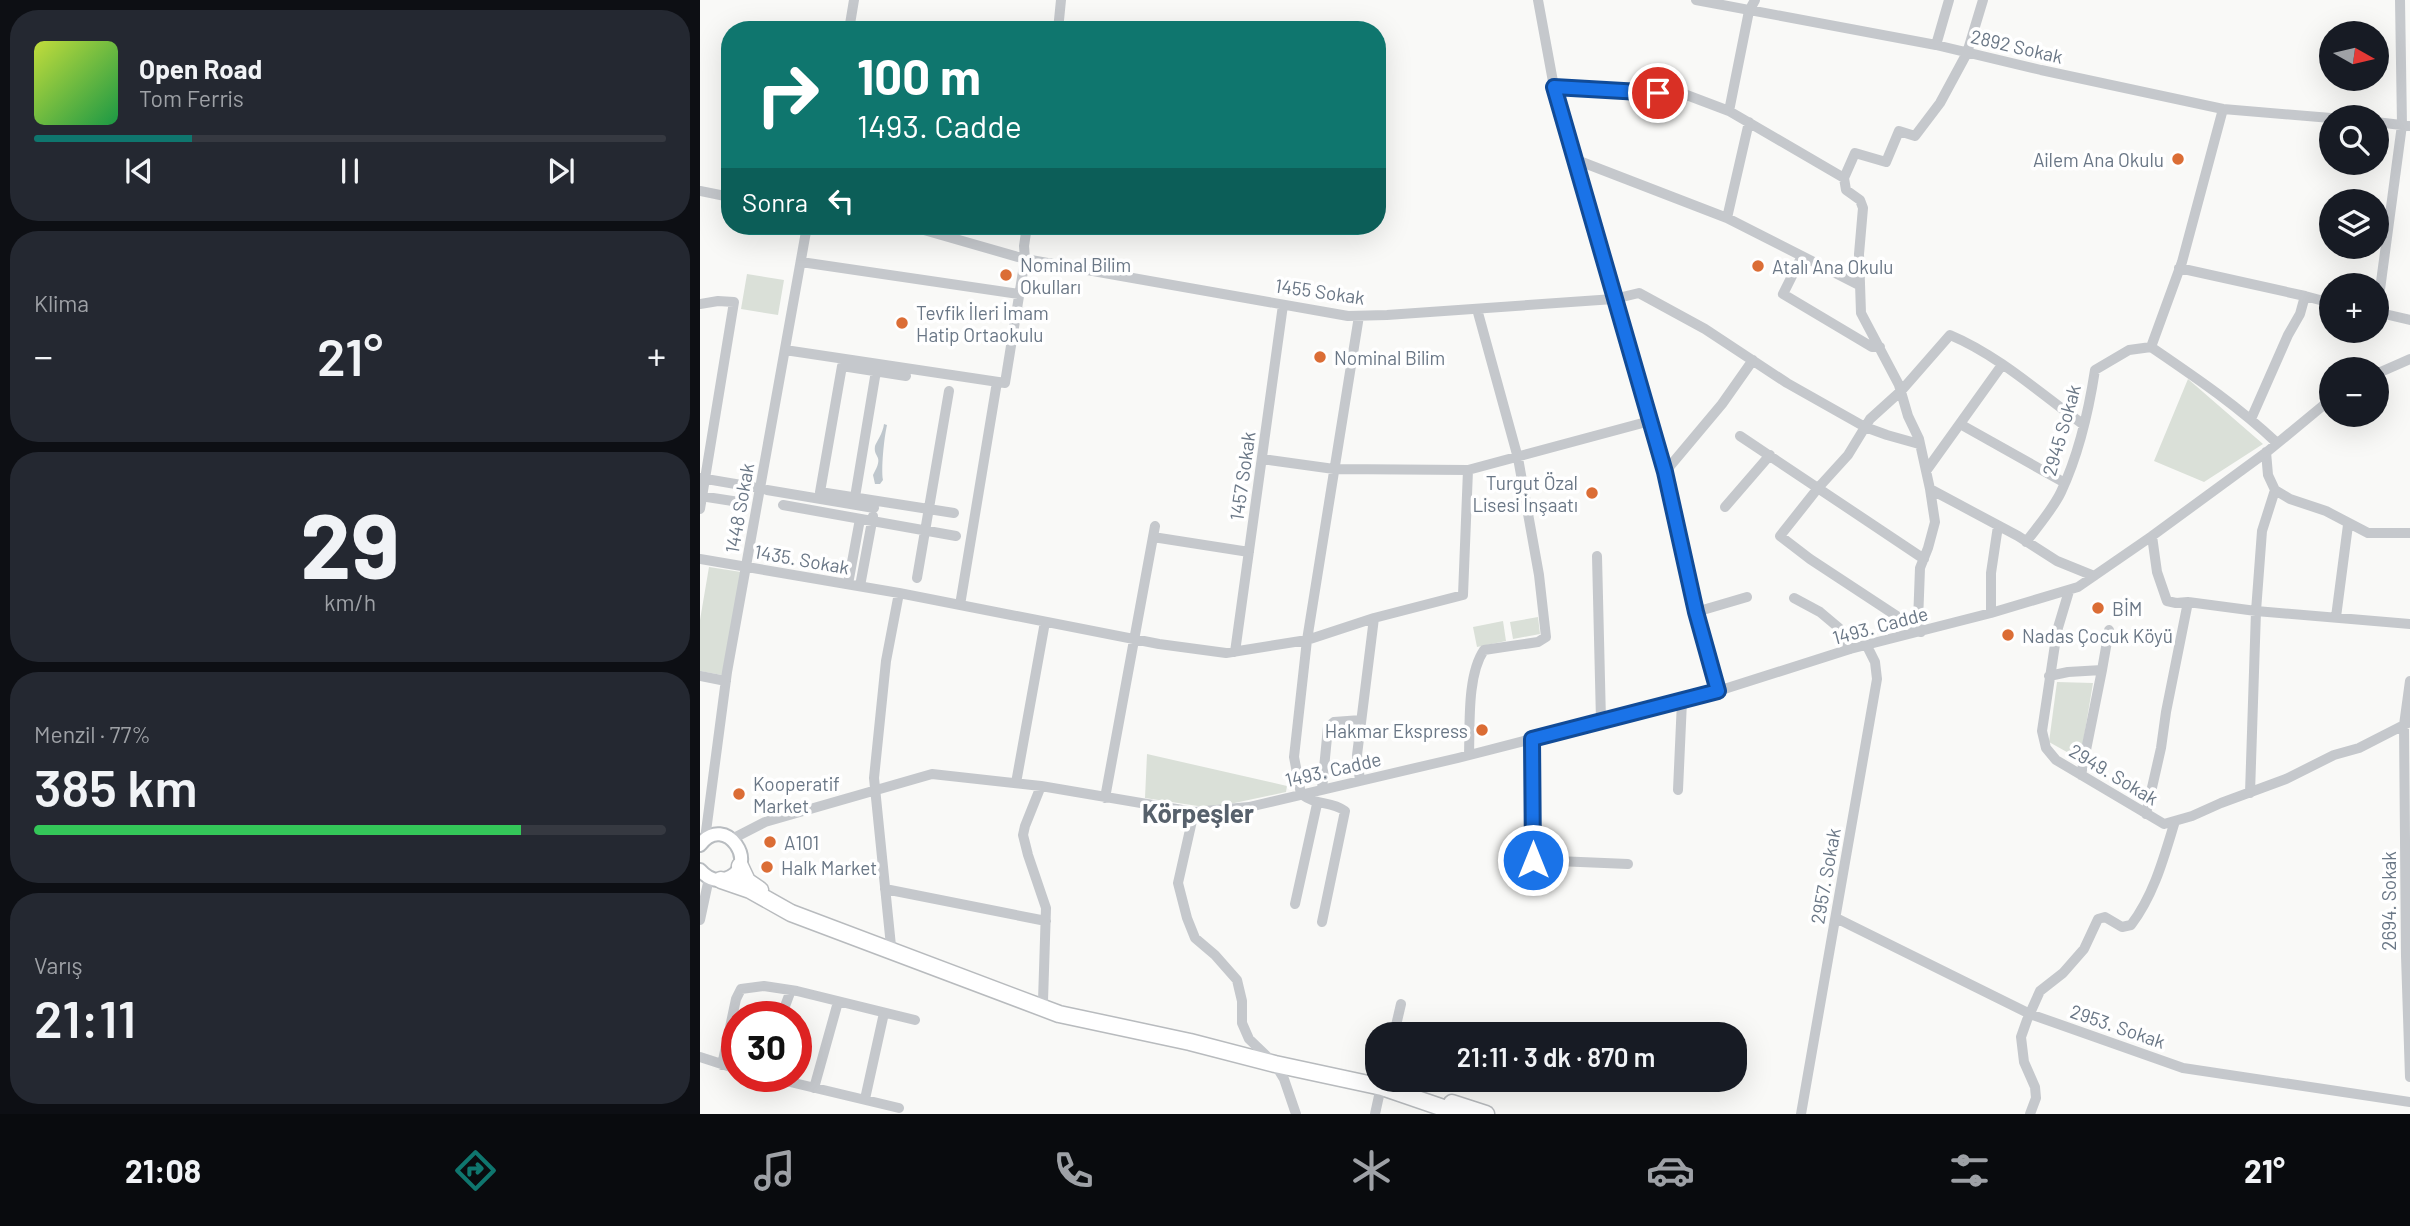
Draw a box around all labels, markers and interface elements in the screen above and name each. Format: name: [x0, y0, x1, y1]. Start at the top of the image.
north arrow: [2319, 21, 2389, 91]
map controls: [2319, 21, 2389, 427]
street label: 2892 Sokak: [1969, 24, 2065, 68]
text: 100 m: [857, 46, 981, 105]
icon: right: [742, 49, 833, 140]
text: Open Road: [139, 53, 262, 84]
pin: [1628, 63, 1688, 123]
icon: arrive: [1639, 74, 1677, 112]
text: Tom Ferris: [139, 84, 244, 112]
button: search: [2319, 105, 2389, 175]
text: 1493. Cadde: [857, 106, 1022, 144]
place label: Ailem Ana Okulu: [2033, 148, 2164, 171]
marker: Ailem Ana Okulu: [2170, 151, 2186, 167]
icon: previous: [120, 152, 158, 190]
icon: pause: [331, 152, 369, 190]
icon: next: [542, 152, 580, 190]
icon: left: [822, 182, 860, 220]
text: Sonra: [742, 186, 808, 217]
button: layers: [2319, 189, 2389, 259]
place label: Nominal Bilim Okulları: [1020, 253, 1131, 298]
place label: Atalı Ana Okulu: [1772, 255, 1894, 278]
marker: Atalı Ana Okulu: [1750, 258, 1766, 274]
marker: Nominal Bilim Okulları: [998, 267, 1014, 283]
street label: 1455 Sokak: [1274, 273, 1366, 309]
button: +: [2319, 273, 2389, 343]
text: Klima: [34, 289, 89, 317]
place label: Tevfik İleri İmam Hatip Ortaokulu: [916, 301, 1049, 346]
marker: Tevfik İleri İmam Hatip Ortaokulu: [894, 315, 910, 331]
text: 21°: [317, 324, 383, 386]
text: −: [34, 332, 53, 378]
text: +: [647, 332, 666, 378]
place label: Nominal Bilim: [1334, 346, 1445, 369]
marker: Nominal Bilim: [1312, 349, 1328, 365]
button: −: [2319, 357, 2389, 427]
street label: 2945 Sokak: [2037, 382, 2085, 478]
street label: 1457 Sokak: [1224, 430, 1260, 522]
street label: 1448 Sokak: [720, 461, 758, 555]
place label: Turgut Özal Lisesi İnşaatı: [1472, 471, 1578, 516]
marker: Turgut Özal Lisesi İnşaatı: [1584, 485, 1600, 501]
text: 29: [300, 488, 400, 597]
street label: 1435. Sokak: [753, 539, 851, 579]
text: km/h: [324, 588, 376, 616]
place label: BİM: [2112, 597, 2142, 620]
marker: BİM: [2090, 600, 2106, 616]
street label: 1493. Cadde: [1830, 601, 1930, 649]
place label: Nadas Çocuk Köyü: [2022, 624, 2173, 647]
marker: Nadas Çocuk Köyü: [2000, 627, 2016, 643]
place label: Hakmar Ekspress: [1325, 719, 1468, 742]
text: Menzil · 77%: [34, 720, 151, 748]
marker: Hakmar Ekspress: [1474, 722, 1490, 738]
street label: 2949. Sokak: [2065, 739, 2163, 809]
street label: 1493. Cadde: [1283, 747, 1383, 791]
text: 385 km: [34, 755, 198, 817]
place label: Kooperatif Market: [753, 772, 840, 817]
marker: Kooperatif Market: [731, 786, 747, 802]
district label: Körpeşler: [1142, 797, 1254, 828]
position arrow: [1496, 823, 1570, 897]
street label: 2957. Sokak: [1805, 826, 1845, 926]
place label: A101: [784, 831, 819, 854]
marker: A101: [762, 834, 778, 850]
street label: 2694. Sokak: [2377, 851, 2400, 951]
place label: Halk Market: [781, 856, 877, 879]
marker: Halk Market: [759, 859, 775, 875]
text: Varış: [34, 951, 83, 979]
text: 21:11: [34, 986, 136, 1048]
street label: 2953. Sokak: [2068, 999, 2168, 1053]
speed limit sign: 30: [721, 1001, 812, 1092]
text: 21:11 · 3 dk · 870 m: [1457, 1041, 1655, 1072]
icon: directions: [451, 1146, 500, 1195]
icon: music: [750, 1146, 799, 1195]
icon: phone: [1049, 1146, 1098, 1195]
icon: climate: [1347, 1146, 1396, 1195]
icon: car: [1646, 1146, 1695, 1195]
icon: filters: [1945, 1146, 1994, 1195]
text: 21:08: [125, 1151, 201, 1189]
text: 21°: [2244, 1151, 2285, 1189]

